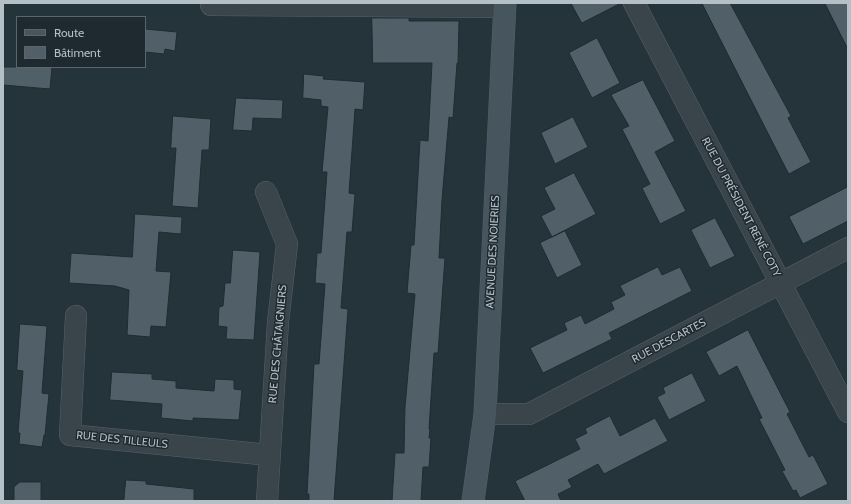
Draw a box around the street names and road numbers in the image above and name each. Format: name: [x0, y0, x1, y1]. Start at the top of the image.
street label: RUE DU PRÉSIDENT RENÉ COTY: [699, 135, 783, 279]
street label: AVENUE DES NOIERIES: [483, 195, 503, 309]
street label: RUE DES CHÂTAIGNIERS: [266, 284, 290, 404]
street label: RUE DESCARTES: [630, 316, 708, 366]
street label: RUE DES TILLEULS: [76, 429, 168, 451]

